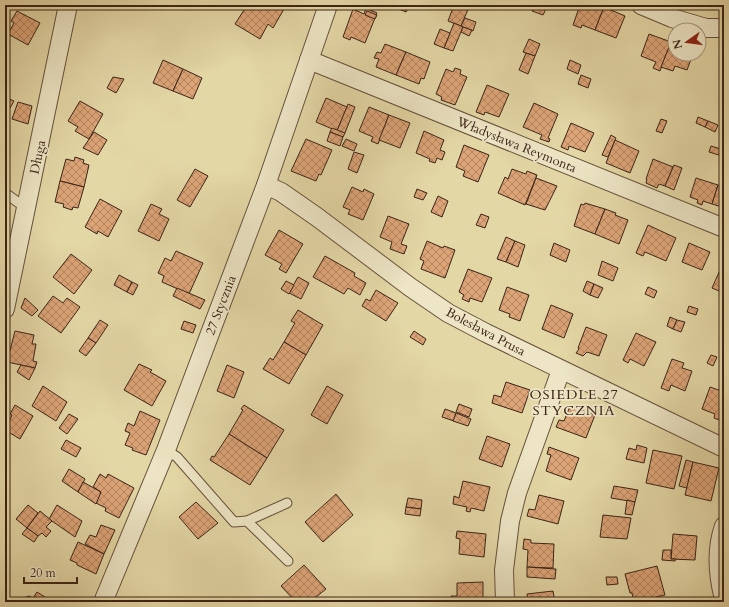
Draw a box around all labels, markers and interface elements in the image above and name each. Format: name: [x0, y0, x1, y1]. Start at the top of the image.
north arrow: [667, 22, 707, 62]
text: N: [669, 37, 686, 51]
street label: Władysława Reymonta: [453, 112, 579, 177]
street label: Długa: [26, 138, 50, 176]
street label: 27 Stycznia: [201, 273, 241, 338]
street label: Bolesława Prusa: [443, 303, 529, 361]
district label: OSIEDLE 27 STYCZNIA: [529, 385, 619, 420]
scale bar: [24, 559, 77, 585]
text: 20 m: [30, 565, 57, 581]

